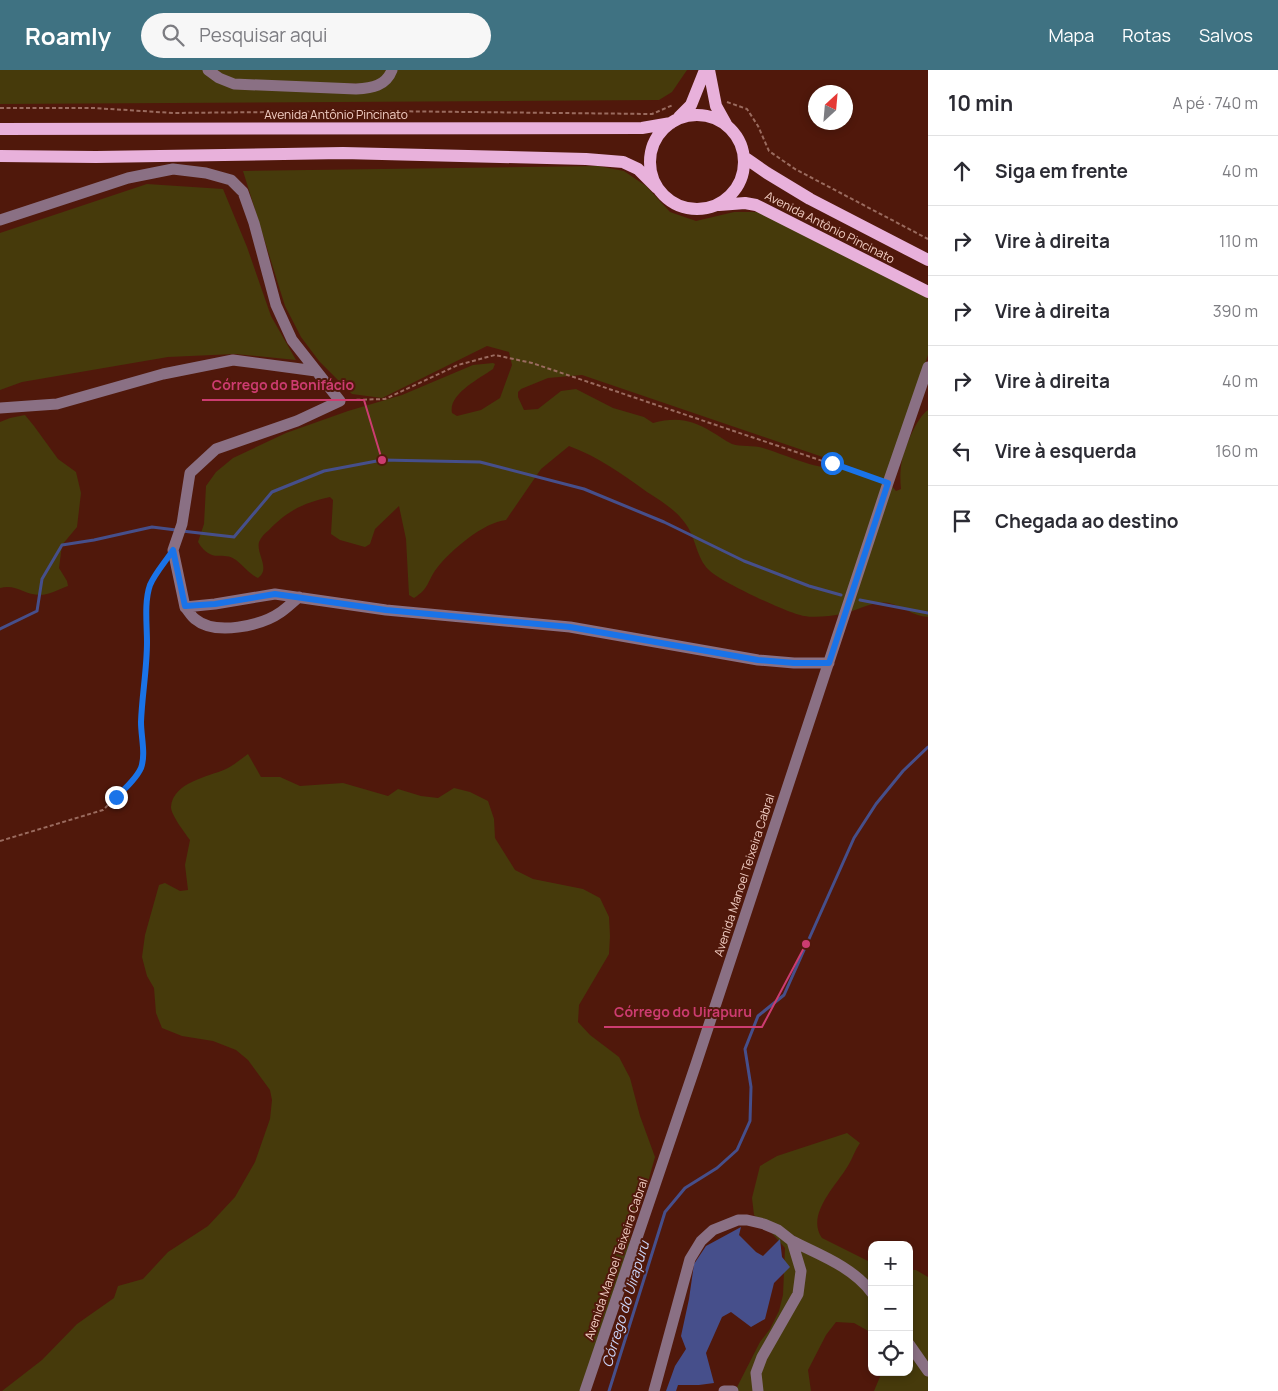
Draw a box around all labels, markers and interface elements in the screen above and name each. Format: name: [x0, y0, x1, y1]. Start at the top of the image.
search box: [141, 13, 491, 58]
text: Roamly: [25, 19, 111, 52]
icon: search: [159, 21, 187, 49]
text: Pesquisar aqui: [199, 22, 327, 48]
text: Mapa: [1048, 23, 1094, 47]
text: Rotas: [1122, 23, 1171, 47]
text: Salvos: [1199, 23, 1253, 47]
north arrow: [808, 85, 853, 130]
text: 10 min: [948, 89, 1013, 117]
text: A pé · 740 m: [1172, 92, 1258, 114]
street label: Avenida Antônio Pincinato: [264, 106, 408, 123]
icon: ahead: [948, 157, 976, 185]
text: Siga em frente: [995, 158, 1128, 184]
text: 40 m: [1222, 160, 1258, 182]
street label: Avenida Antônio Pincinato: [762, 187, 898, 267]
icon: right: [948, 227, 976, 255]
text: Vire à direita: [995, 228, 1110, 254]
text: 110 m: [1219, 230, 1258, 252]
icon: right: [948, 297, 976, 325]
text: Vire à direita: [995, 298, 1110, 324]
text: 390 m: [1213, 300, 1258, 322]
icon: right: [948, 367, 976, 395]
text: Vire à direita: [995, 368, 1110, 394]
text: 40 m: [1222, 370, 1258, 392]
callout: Córrego do Bonifácio: [202, 371, 364, 400]
text: Córrego do Bonifácio: [212, 375, 355, 394]
icon: left: [948, 437, 976, 465]
text: Vire à esquerda: [995, 438, 1136, 464]
text: 160 m: [1215, 440, 1258, 462]
route start: [821, 452, 844, 475]
icon: arrive: [948, 507, 976, 535]
text: Chegada ao destino: [995, 508, 1178, 534]
route end: [105, 786, 128, 809]
street label: Avenida Manoel Teixeira Cabral: [710, 792, 778, 958]
callout: Córrego do Uirapuru: [604, 998, 762, 1027]
text: Córrego do Uirapuru: [614, 1002, 752, 1021]
street label: Avenida Manoel Teixeira Cabral: [580, 1176, 652, 1342]
water label: Córrego do Uirapuru: [597, 1237, 654, 1369]
map controls: [868, 1241, 913, 1376]
button: +: [868, 1241, 913, 1286]
button: −: [868, 1286, 913, 1331]
button: locate: [868, 1331, 913, 1376]

